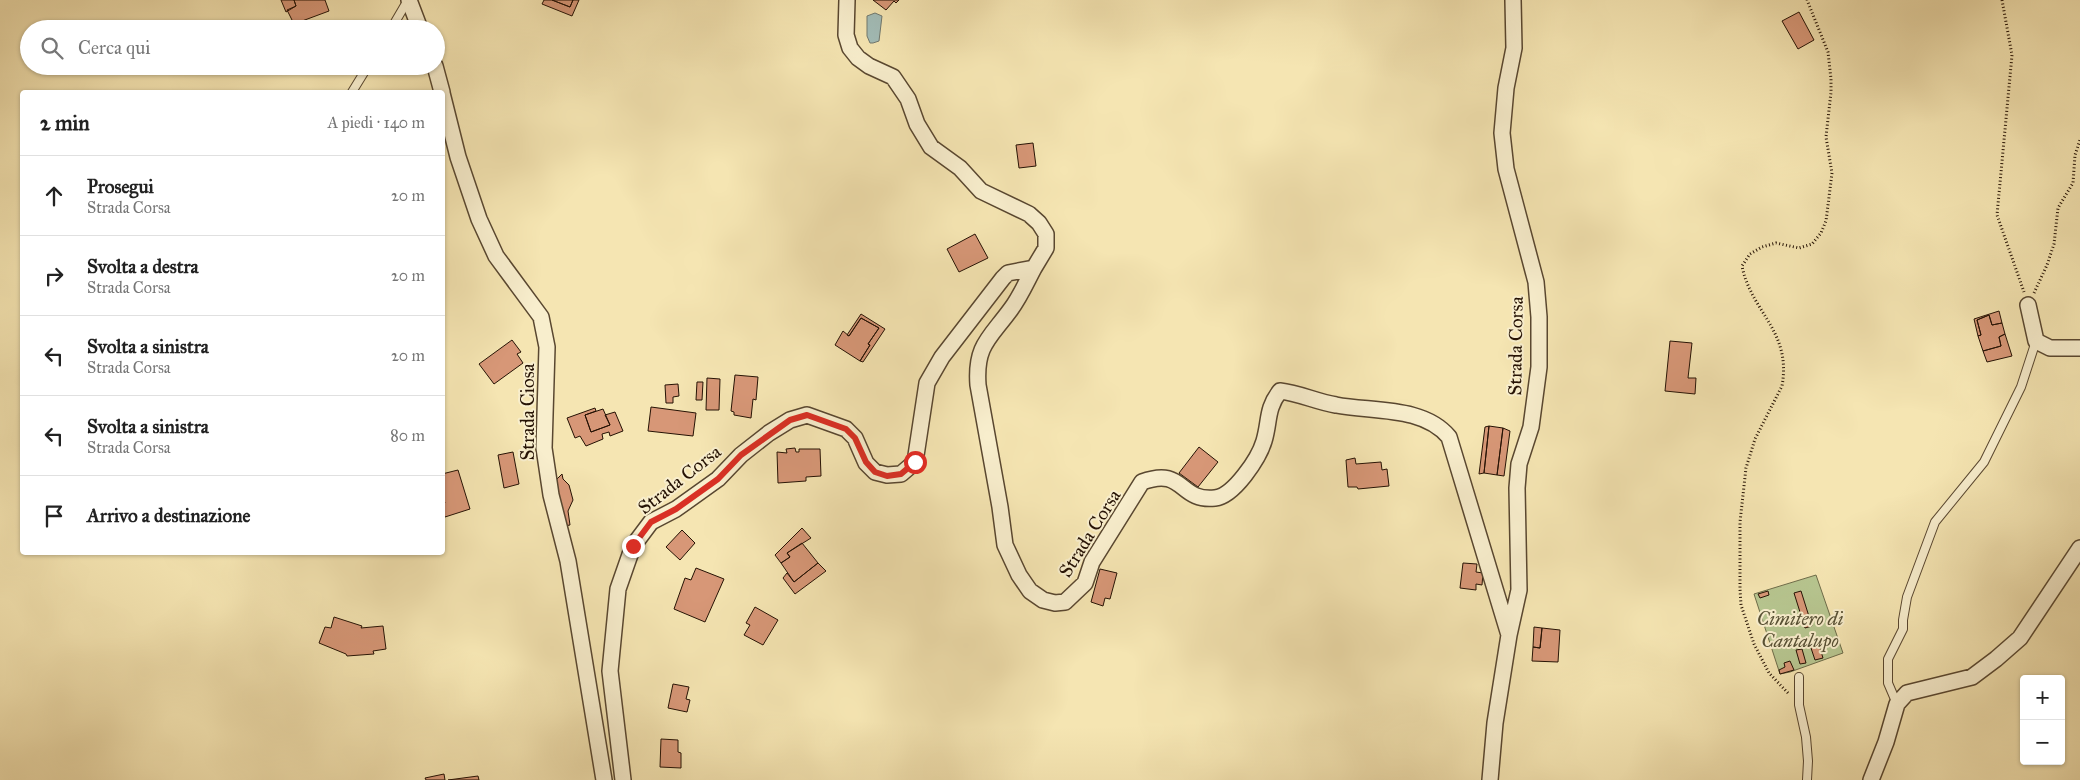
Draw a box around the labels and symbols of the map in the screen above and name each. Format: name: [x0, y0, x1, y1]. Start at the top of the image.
street label: Strada Corsa: [1503, 295, 1528, 396]
street label: Strada Ciosa: [516, 362, 539, 461]
street label: Strada Corsa: [633, 439, 726, 519]
route start: [904, 451, 927, 474]
street label: Strada Corsa: [1053, 484, 1126, 581]
route end: [622, 535, 645, 558]
park label: Cimitero di Cantalupo: [1757, 607, 1844, 653]

